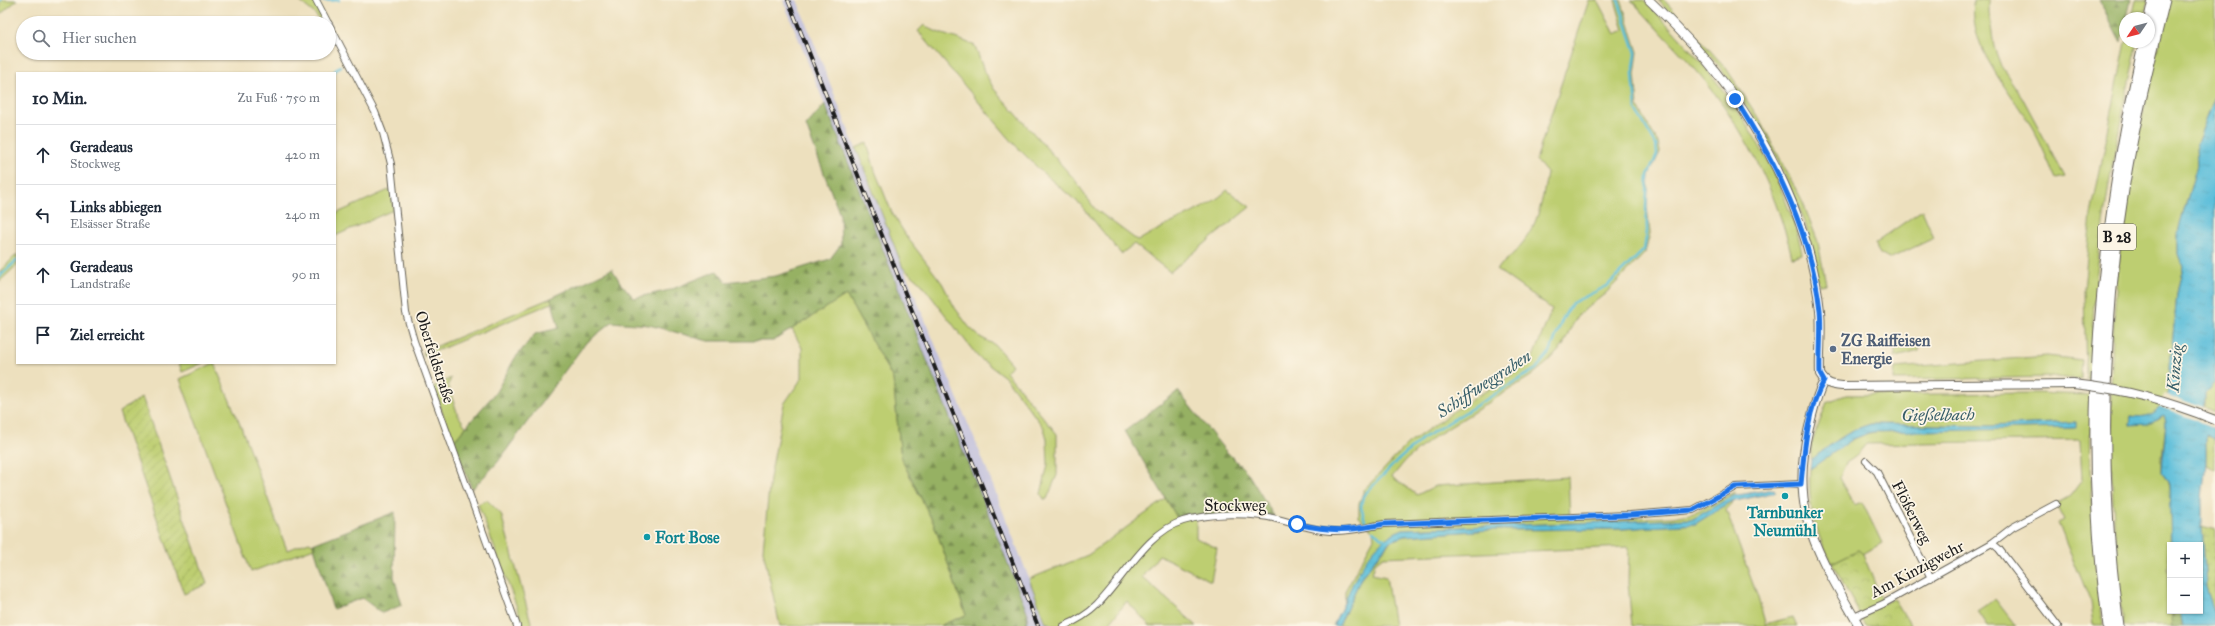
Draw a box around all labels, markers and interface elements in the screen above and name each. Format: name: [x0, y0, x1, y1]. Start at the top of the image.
north arrow: [2119, 12, 2155, 48]
search box: [16, 16, 336, 60]
icon: search: [30, 27, 52, 49]
text: Hier suchen: [62, 29, 137, 47]
text: 10 Min.: [32, 88, 87, 109]
text: Zu Fuß · 750 m: [237, 90, 320, 106]
route end: [1726, 90, 1744, 108]
text: Geradeaus: [70, 138, 133, 156]
icon: ahead: [32, 144, 54, 166]
text: 420 m: [285, 147, 320, 163]
text: Stockweg: [70, 156, 120, 172]
text: Links abbiegen: [70, 198, 162, 216]
icon: left: [32, 204, 54, 226]
text: 240 m: [285, 207, 320, 223]
text: Elsässer Straße: [70, 216, 150, 232]
road number: B 28: [2098, 224, 2136, 250]
text: Geradeaus: [70, 258, 133, 276]
icon: ahead: [32, 264, 54, 286]
text: 90 m: [292, 267, 320, 283]
text: Landstraße: [70, 276, 131, 292]
street label: Oberfeldstraße: [411, 308, 459, 406]
icon: arrive: [32, 324, 54, 346]
text: Ziel erreicht: [70, 326, 145, 344]
place label: ZG Raiffeisen Energie: [1841, 331, 1931, 369]
water label: Kinzig: [2162, 342, 2188, 394]
marker: ZG Raiffeisen Energie: [1828, 344, 1838, 354]
water label: Schiffweggraben: [1432, 346, 1535, 423]
water label: Gießelbach: [1901, 404, 1975, 426]
street label: Flößerweg: [1887, 477, 1936, 548]
marker: Tarnbunker Neumühl: [1780, 491, 1790, 501]
street label: Stockweg: [1204, 496, 1266, 516]
place label: Tarnbunker Neumühl: [1746, 503, 1824, 540]
route start: [1288, 515, 1306, 533]
place label: Fort Bose: [655, 528, 720, 547]
marker: Fort Bose: [642, 532, 652, 542]
street label: Am Kinzigwehr: [1866, 536, 1968, 603]
map controls: [2167, 542, 2203, 614]
button: +: [2167, 542, 2203, 578]
button: −: [2167, 578, 2203, 614]

